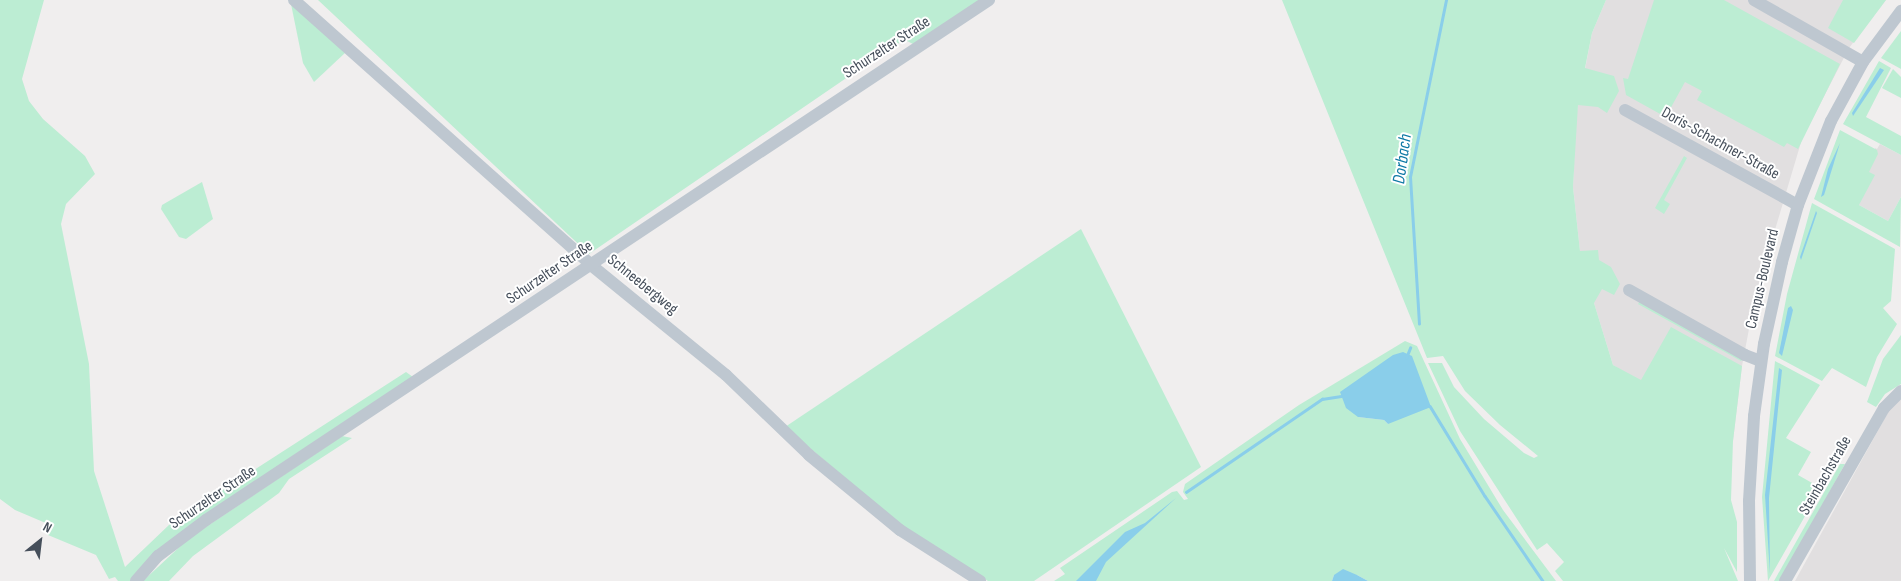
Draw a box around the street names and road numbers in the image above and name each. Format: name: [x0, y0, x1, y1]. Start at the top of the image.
street label: Schurzelter Straße: [840, 13, 934, 83]
street label: Doris-Schachner-Straße: [1658, 104, 1782, 184]
street label: Campus-Boulevard: [1742, 227, 1784, 331]
street label: Schurzelter Straße: [503, 237, 597, 309]
street label: Schneebergweg: [603, 251, 681, 319]
street label: Steinbachstraße: [1796, 433, 1856, 519]
street label: Schurzelter Straße: [166, 462, 260, 534]

